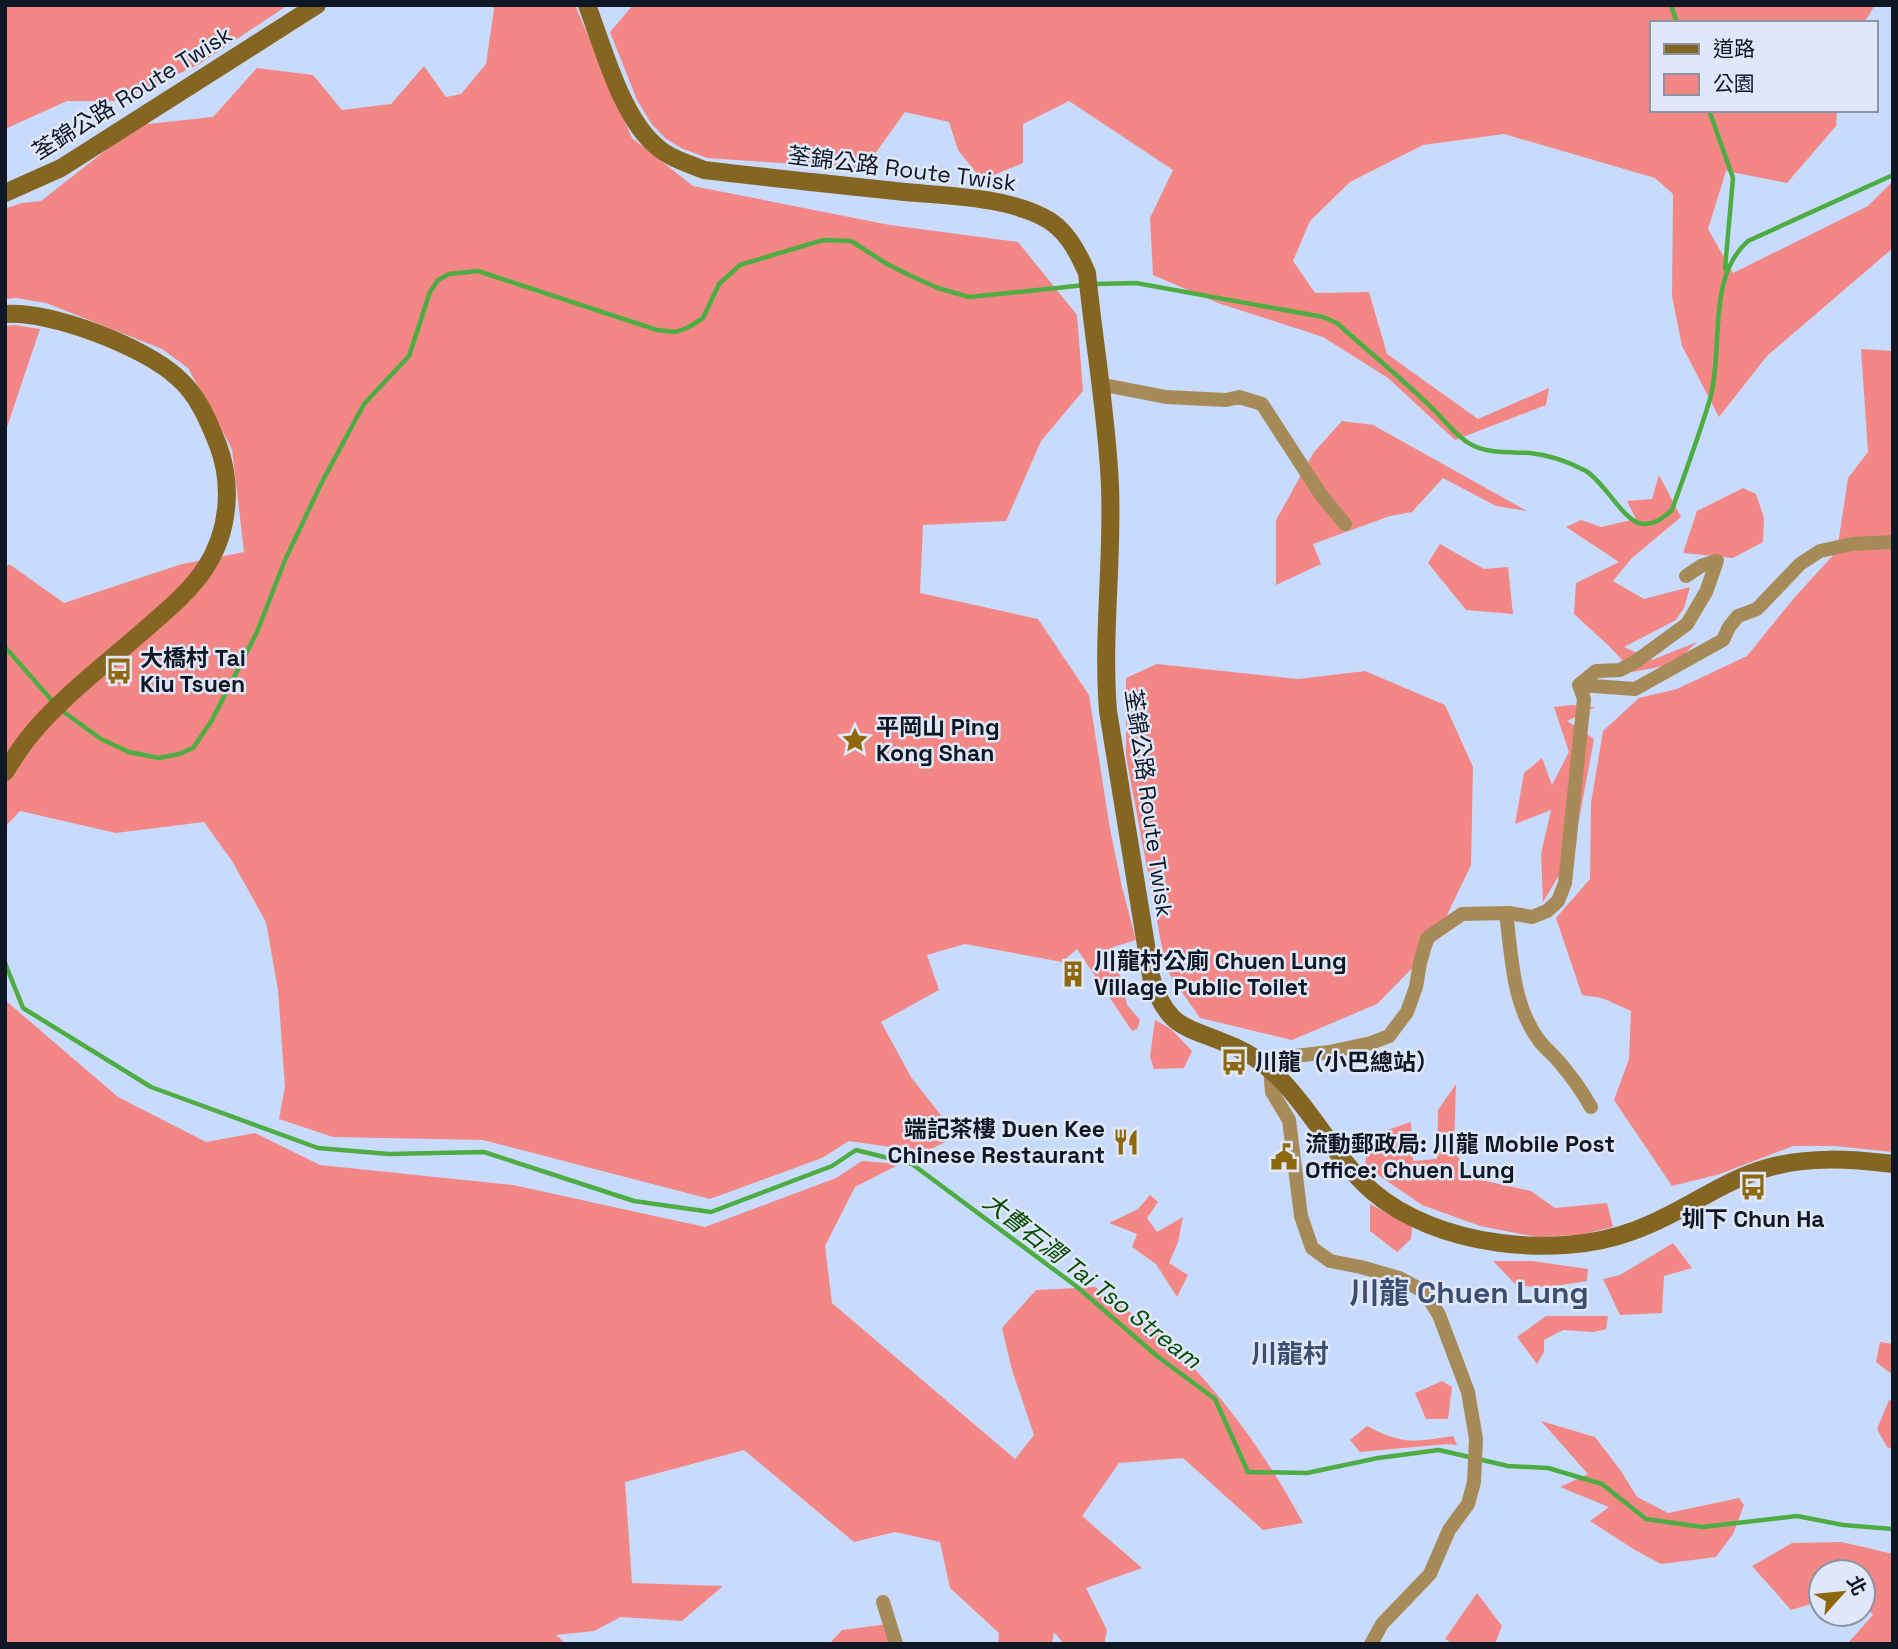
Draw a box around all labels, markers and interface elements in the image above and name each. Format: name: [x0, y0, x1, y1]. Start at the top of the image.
street label: 荃錦公路 Route Twisk: [26, 19, 238, 167]
legend: [1650, 21, 1877, 112]
text: 道路: [1713, 35, 1755, 62]
text: 公園: [1713, 70, 1755, 97]
street label: 荃錦公路 Route Twisk: [786, 140, 1018, 198]
place label: 大橋村 Tai Kiu Tsuen: [140, 643, 246, 699]
bus stop icon: 大橋村 Tai Kiu Tsuen: [104, 656, 134, 686]
street label: 荃錦公路 Route Twisk: [1118, 687, 1180, 919]
place label: 平岡山 Ping Kong Shan: [876, 712, 1000, 768]
place icon: 平岡山 Ping Kong Shan: [840, 725, 870, 755]
place label: 川龍村公廁 Chuen Lung Village Public Toilet: [1094, 946, 1347, 1002]
building icon: 川龍村公廁 Chuen Lung Village Public Toilet: [1058, 959, 1088, 989]
bus stop icon: 川龍（小巴總站）: [1219, 1047, 1249, 1077]
place label: 川龍（小巴總站）: [1255, 1047, 1439, 1077]
place label: 端記茶樓 Duen Kee Chinese Restaurant: [888, 1114, 1105, 1170]
restaurant icon: 端記茶樓 Duen Kee Chinese Restaurant: [1111, 1127, 1141, 1157]
place label: 流動郵政局: 川龍 Mobile Post Office: Chuen Lung: [1305, 1129, 1615, 1185]
public building icon: 流動郵政局: 川龍 Mobile Post Office: Chuen Lung: [1269, 1142, 1299, 1172]
bus stop icon: 圳下 Chun Ha: [1738, 1172, 1768, 1202]
water label: 大曹石澗 Tai Tso Stream: [977, 1186, 1209, 1376]
place label: 圳下 Chun Ha: [1681, 1204, 1825, 1234]
district label: 川龍 Chuen Lung: [1349, 1273, 1589, 1312]
district label: 川龍村: [1251, 1337, 1329, 1371]
north arrow: [1807, 1558, 1877, 1628]
text: 北: [1841, 1571, 1872, 1600]

